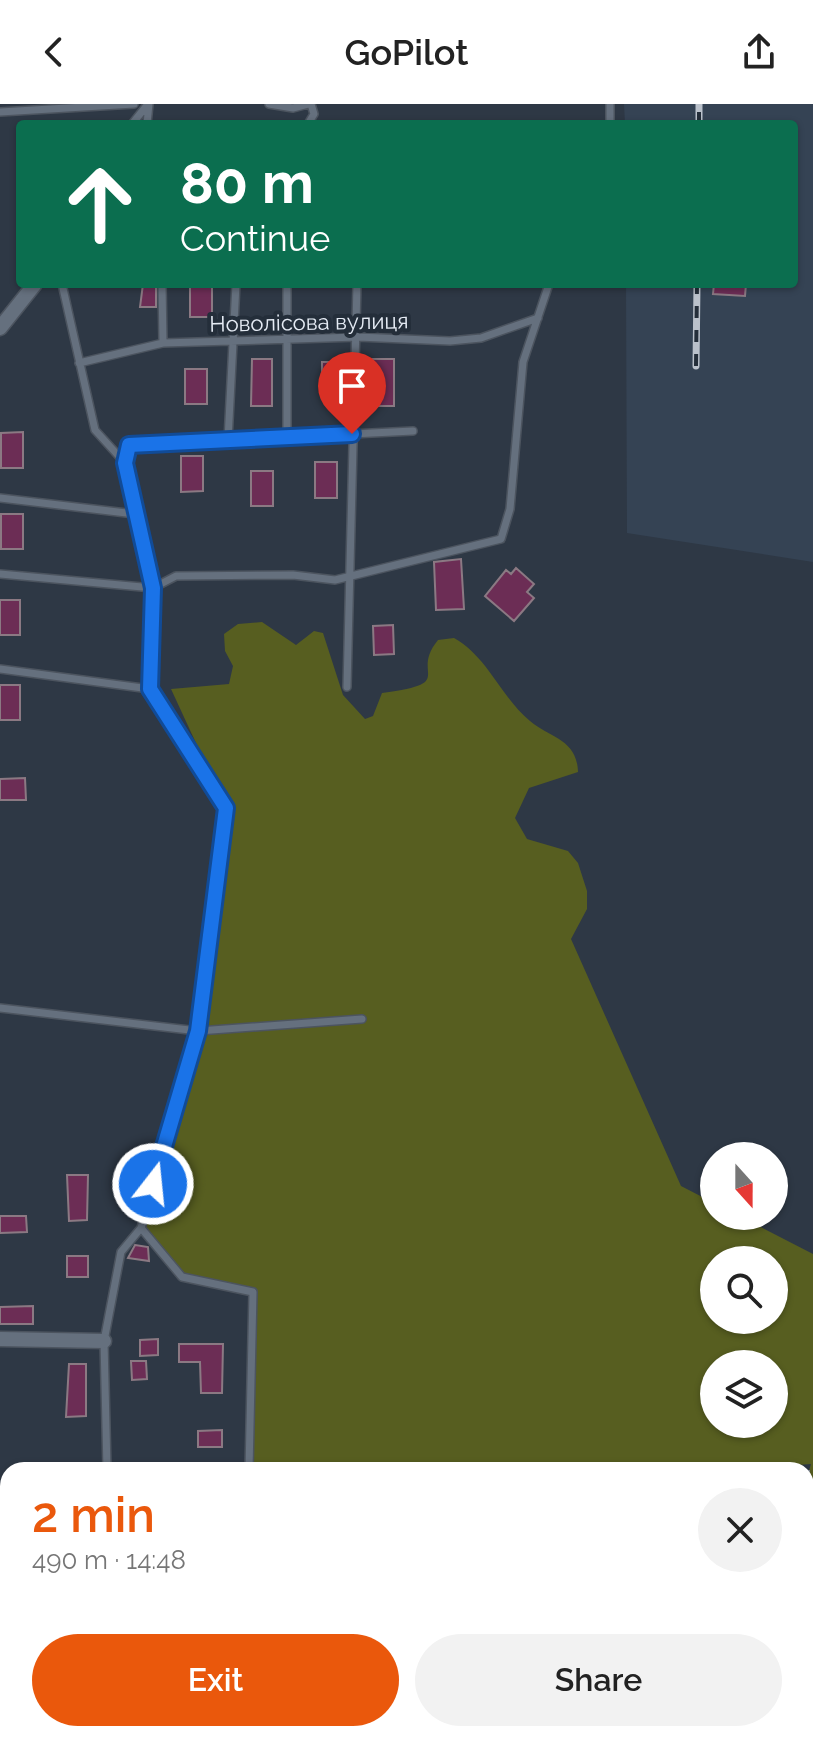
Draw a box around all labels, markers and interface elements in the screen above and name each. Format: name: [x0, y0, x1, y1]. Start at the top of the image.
icon: back: [32, 30, 76, 74]
icon: share: [737, 30, 781, 74]
text: GoPilot: [345, 31, 468, 73]
text: 80 m: [180, 150, 314, 216]
icon: ahead: [48, 152, 152, 256]
text: Continue: [180, 217, 330, 259]
street label: Новолісова вулиця: [209, 307, 409, 337]
pin: [318, 352, 386, 434]
icon: arrive: [330, 364, 374, 408]
position arrow: [111, 1142, 195, 1226]
north arrow: [700, 1142, 788, 1230]
map controls: [700, 1142, 788, 1438]
button: search: [700, 1246, 788, 1334]
button: layers: [700, 1350, 788, 1438]
text: 2 min: [32, 1487, 155, 1543]
button: close: [698, 1488, 782, 1572]
text: 490 m · 14:48: [32, 1545, 186, 1575]
button: Exit: [32, 1634, 399, 1726]
button: Share: [415, 1634, 782, 1726]

